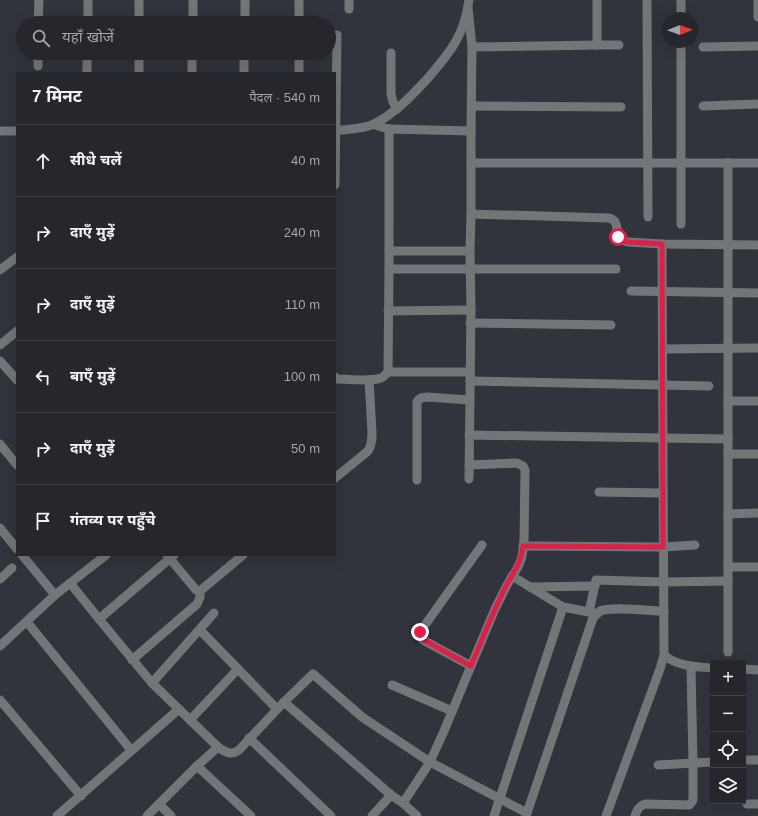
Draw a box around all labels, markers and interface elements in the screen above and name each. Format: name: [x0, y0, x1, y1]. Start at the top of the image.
north arrow: [662, 12, 698, 48]
search box: [16, 16, 336, 60]
icon: search: [30, 27, 52, 49]
text: यहाँ खोजें: [62, 28, 114, 45]
text: 7 मिनट: [32, 87, 82, 106]
text: पैदल · 540 m: [249, 90, 320, 105]
icon: ahead: [32, 150, 54, 172]
text: सीधे चलें: [70, 151, 121, 168]
text: 40 m: [291, 153, 320, 168]
icon: right: [32, 222, 54, 244]
text: दाएँ मुड़ें: [70, 223, 114, 240]
text: 240 m: [284, 225, 320, 240]
route start: [609, 228, 627, 246]
icon: right: [32, 294, 54, 316]
text: दाएँ मुड़ें: [70, 295, 114, 312]
text: 110 m: [285, 297, 320, 312]
icon: left: [32, 366, 54, 388]
text: बाएँ मुड़ें: [70, 367, 115, 384]
text: 100 m: [284, 369, 320, 384]
icon: right: [32, 438, 54, 460]
text: दाएँ मुड़ें: [70, 439, 114, 456]
text: 50 m: [291, 441, 320, 456]
icon: arrive: [32, 510, 54, 532]
text: गंतव्य पर पहुँचे: [70, 511, 155, 528]
route end: [411, 623, 429, 641]
map controls: [710, 660, 746, 804]
button: +: [710, 660, 746, 696]
button: −: [710, 696, 746, 732]
button: locate: [710, 732, 746, 768]
button: layers: [710, 768, 746, 804]

